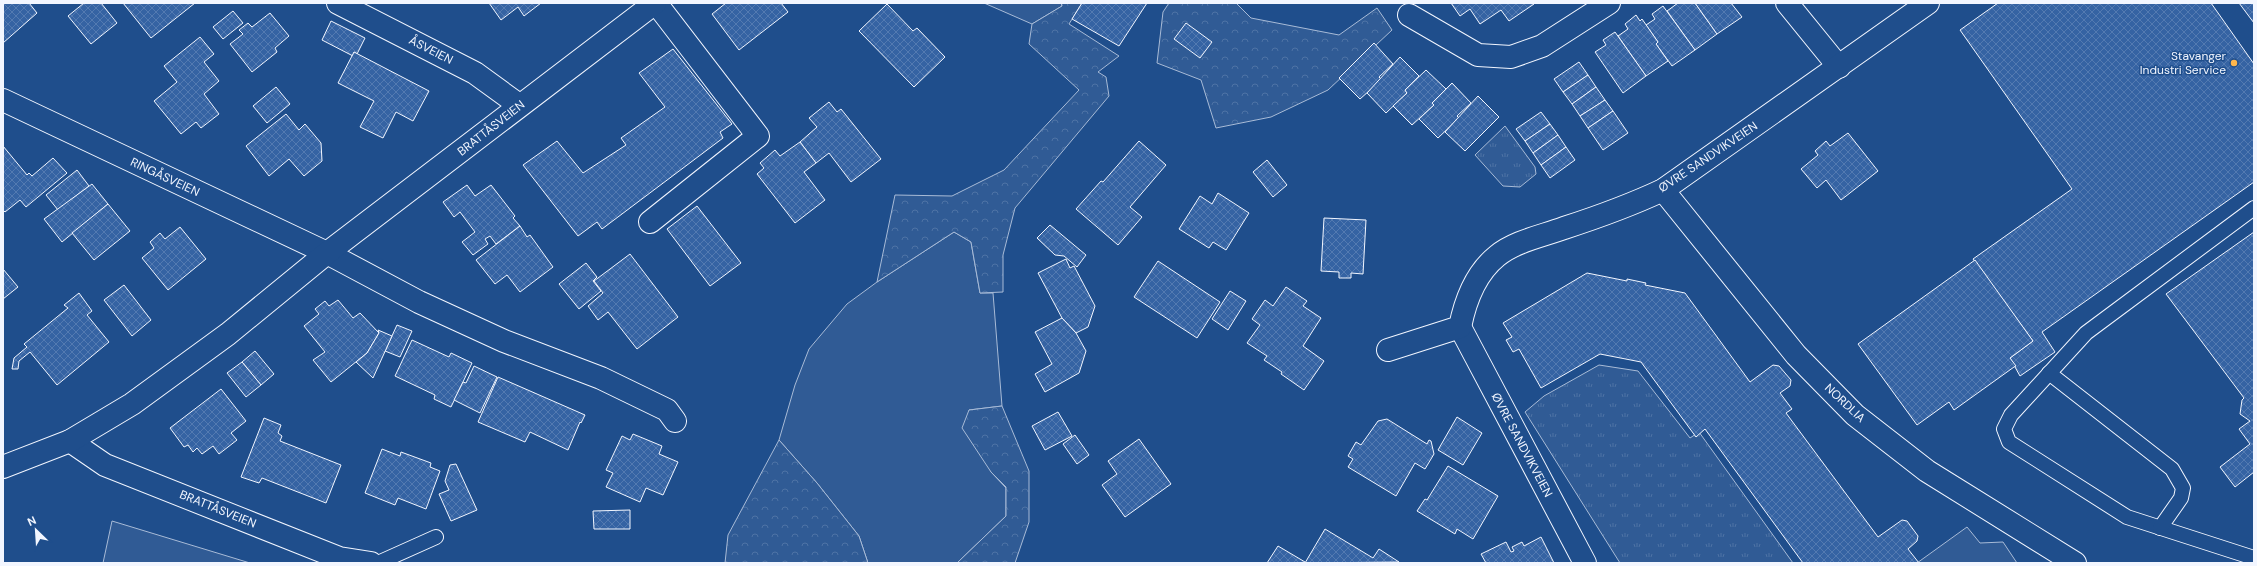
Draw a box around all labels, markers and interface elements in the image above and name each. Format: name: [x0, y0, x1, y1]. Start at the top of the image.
street label: ÅSVEIEN: [406, 32, 456, 68]
place label: Stavanger Industri Service: [2140, 48, 2227, 78]
marker: Stavanger Industri Service: [2229, 58, 2239, 68]
street label: BRATTÅSVEIEN: [454, 97, 528, 159]
street label: ØVRE SANDVIKVEIEN: [1655, 118, 1761, 196]
street label: RINGÅSVEIEN: [128, 154, 202, 200]
street label: NORDLIA: [1821, 380, 1869, 426]
street label: ØVRE SANDVIKVEIEN: [1488, 390, 1556, 500]
street label: BRATTÅSVEIEN: [177, 486, 259, 532]
north arrow: [16, 510, 56, 550]
text: N: [25, 513, 38, 529]

